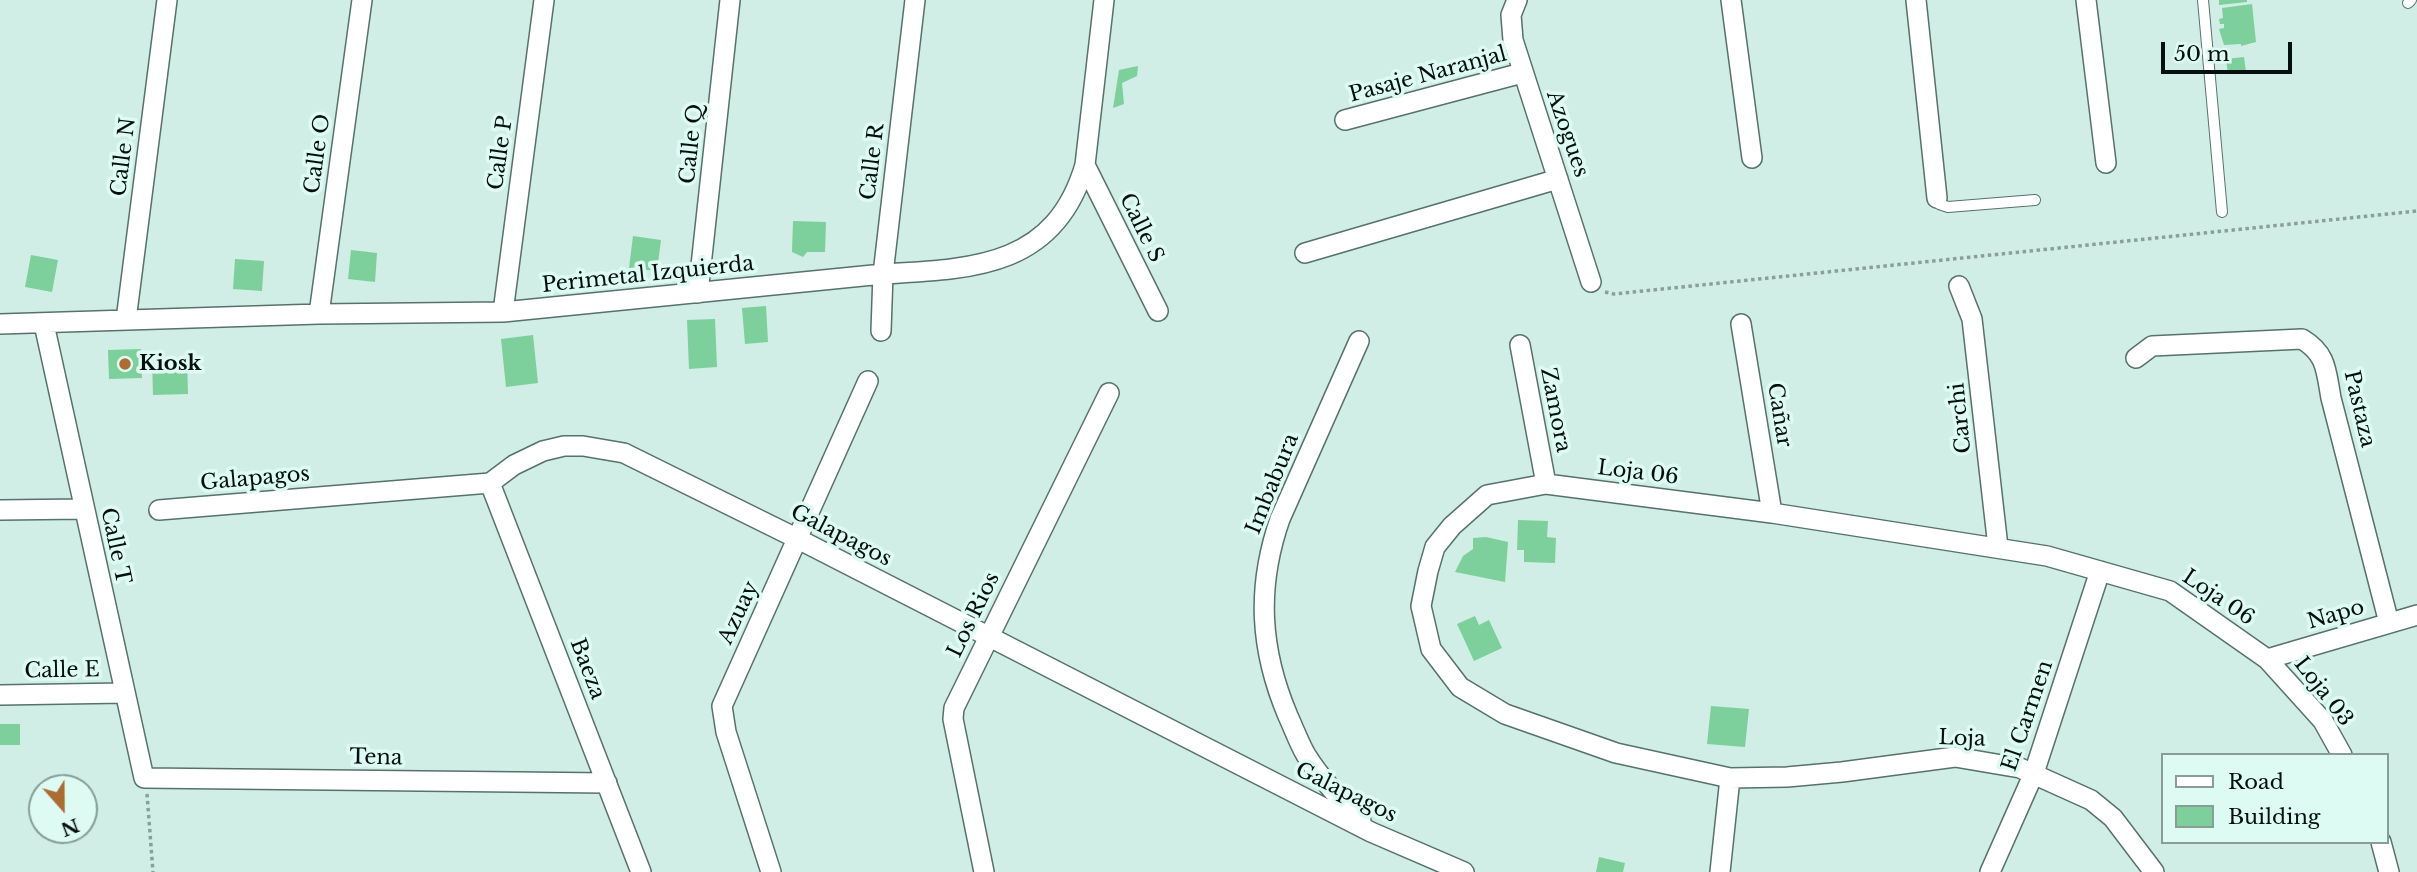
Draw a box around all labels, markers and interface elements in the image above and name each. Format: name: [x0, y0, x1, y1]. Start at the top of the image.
scale bar: [2165, 28, 2296, 72]
text: 50 m: [2174, 41, 2229, 67]
street label: Pasaje Naranjal: [1346, 42, 1510, 108]
street label: Azogues: [1540, 87, 1594, 181]
street label: Calle Q: [675, 103, 709, 185]
street label: Calle O: [300, 113, 336, 195]
street label: Calle P: [483, 114, 519, 192]
street label: Calle N: [107, 116, 141, 198]
street label: Calle R: [856, 122, 890, 202]
street label: Calle S: [1114, 189, 1168, 267]
street label: Perimetal Izquierda: [541, 251, 755, 299]
place label: Kiosk: [139, 351, 201, 377]
marker: Kiosk: [117, 356, 133, 372]
street label: Zamora: [1534, 366, 1576, 454]
street label: Pastaza: [2338, 368, 2380, 450]
street label: Cañar: [1762, 381, 1796, 449]
street label: Carchi: [1945, 381, 1977, 455]
street label: Imbabura: [1241, 430, 1305, 538]
street label: Loja 06: [1596, 456, 1680, 490]
street label: Galapagos: [199, 462, 311, 496]
street label: Galapagos: [786, 500, 896, 572]
street label: Calle T: [95, 506, 135, 586]
street label: Loja 06: [2177, 565, 2259, 631]
street label: Los Rios: [943, 568, 1005, 662]
street label: Azuay: [714, 577, 764, 649]
street label: Napo: [2305, 595, 2367, 635]
street label: Baeza: [564, 635, 610, 703]
street label: Loja 03: [2288, 652, 2358, 732]
street label: El Carmen: [1997, 657, 2059, 775]
street label: Calle E: [24, 658, 100, 684]
street label: Loja: [1938, 726, 1986, 752]
street label: Tena: [349, 745, 403, 771]
legend: [2162, 753, 2389, 844]
street label: Galapagos: [1291, 758, 1401, 828]
text: Road: [2228, 769, 2284, 795]
north arrow: [28, 774, 98, 844]
text: Building: [2228, 804, 2320, 830]
text: N: [58, 813, 82, 841]

